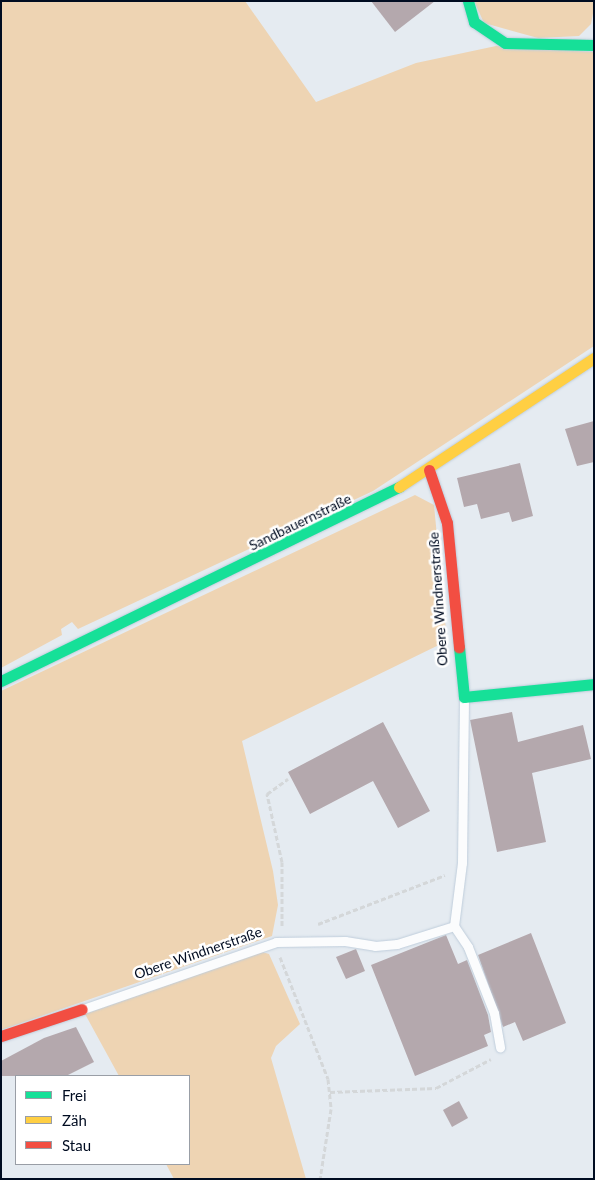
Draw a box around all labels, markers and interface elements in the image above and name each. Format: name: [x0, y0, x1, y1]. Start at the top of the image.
street label: Sandbauernstraße: [246, 490, 354, 554]
street label: Obere Windnerstraße: [425, 531, 451, 667]
street label: Obere Windnerstraße: [132, 923, 264, 983]
legend: [15, 1075, 190, 1165]
text: Frei: [62, 1086, 87, 1104]
text: Zäh: [62, 1111, 87, 1129]
text: Stau: [62, 1136, 91, 1154]

